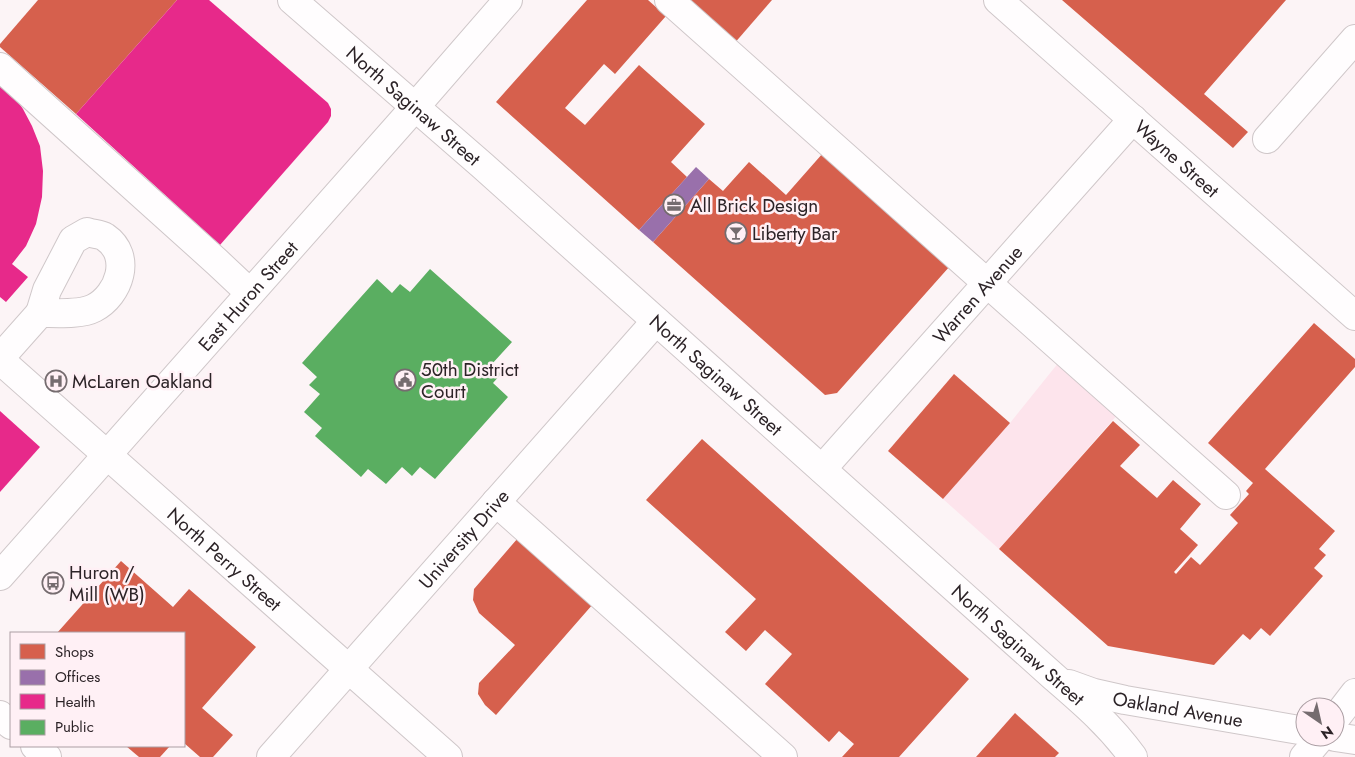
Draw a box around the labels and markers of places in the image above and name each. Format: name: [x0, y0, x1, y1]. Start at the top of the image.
place label: All Brick Design: [690, 192, 818, 219]
office icon: All Brick Design: [662, 193, 686, 217]
place label: Liberty Bar: [752, 220, 838, 247]
bar icon: Liberty Bar: [724, 221, 748, 245]
place label: 50th District Court: [421, 356, 519, 405]
place label: McLaren Oakland: [72, 368, 213, 395]
public building icon: 50th District Court: [393, 368, 417, 392]
hospital icon: McLaren Oakland: [44, 369, 68, 393]
place label: Huron / Mill (WB): [69, 559, 145, 608]
bus stop icon: Huron / Mill (WB): [41, 571, 65, 595]

